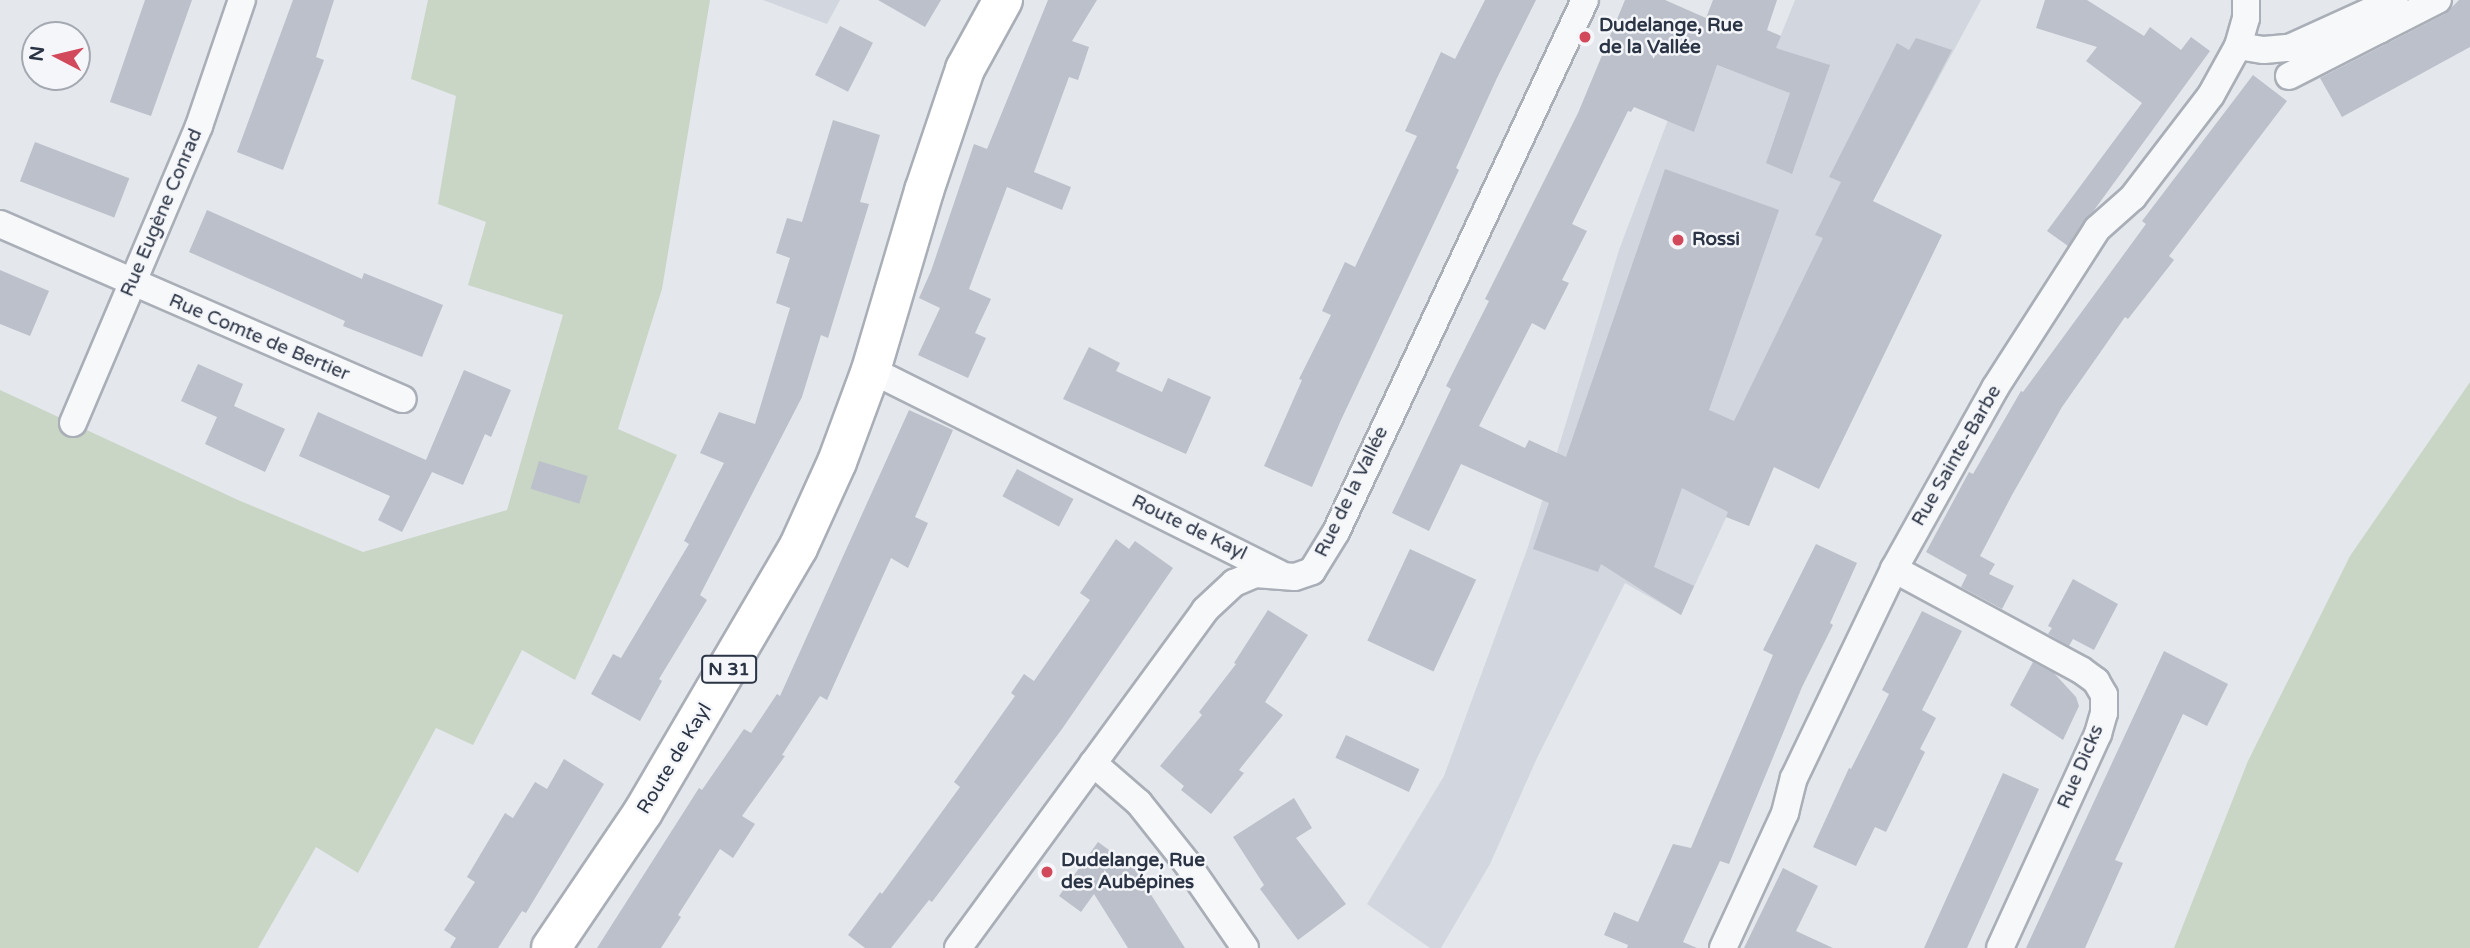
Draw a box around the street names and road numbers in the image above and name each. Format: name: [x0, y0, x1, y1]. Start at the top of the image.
street label: Rue Eugène Conrad: [116, 126, 208, 300]
street label: Rue Comte de Bertier: [165, 290, 353, 386]
street label: Rue Sainte-Barbe: [1907, 382, 2007, 530]
street label: Rue de la Vallée: [1310, 423, 1394, 561]
street label: Route de Kayl: [1128, 490, 1250, 566]
road number: N 31: [701, 654, 757, 684]
street label: Route de Kayl: [633, 699, 717, 819]
street label: Rue Dicks: [2053, 722, 2109, 812]

